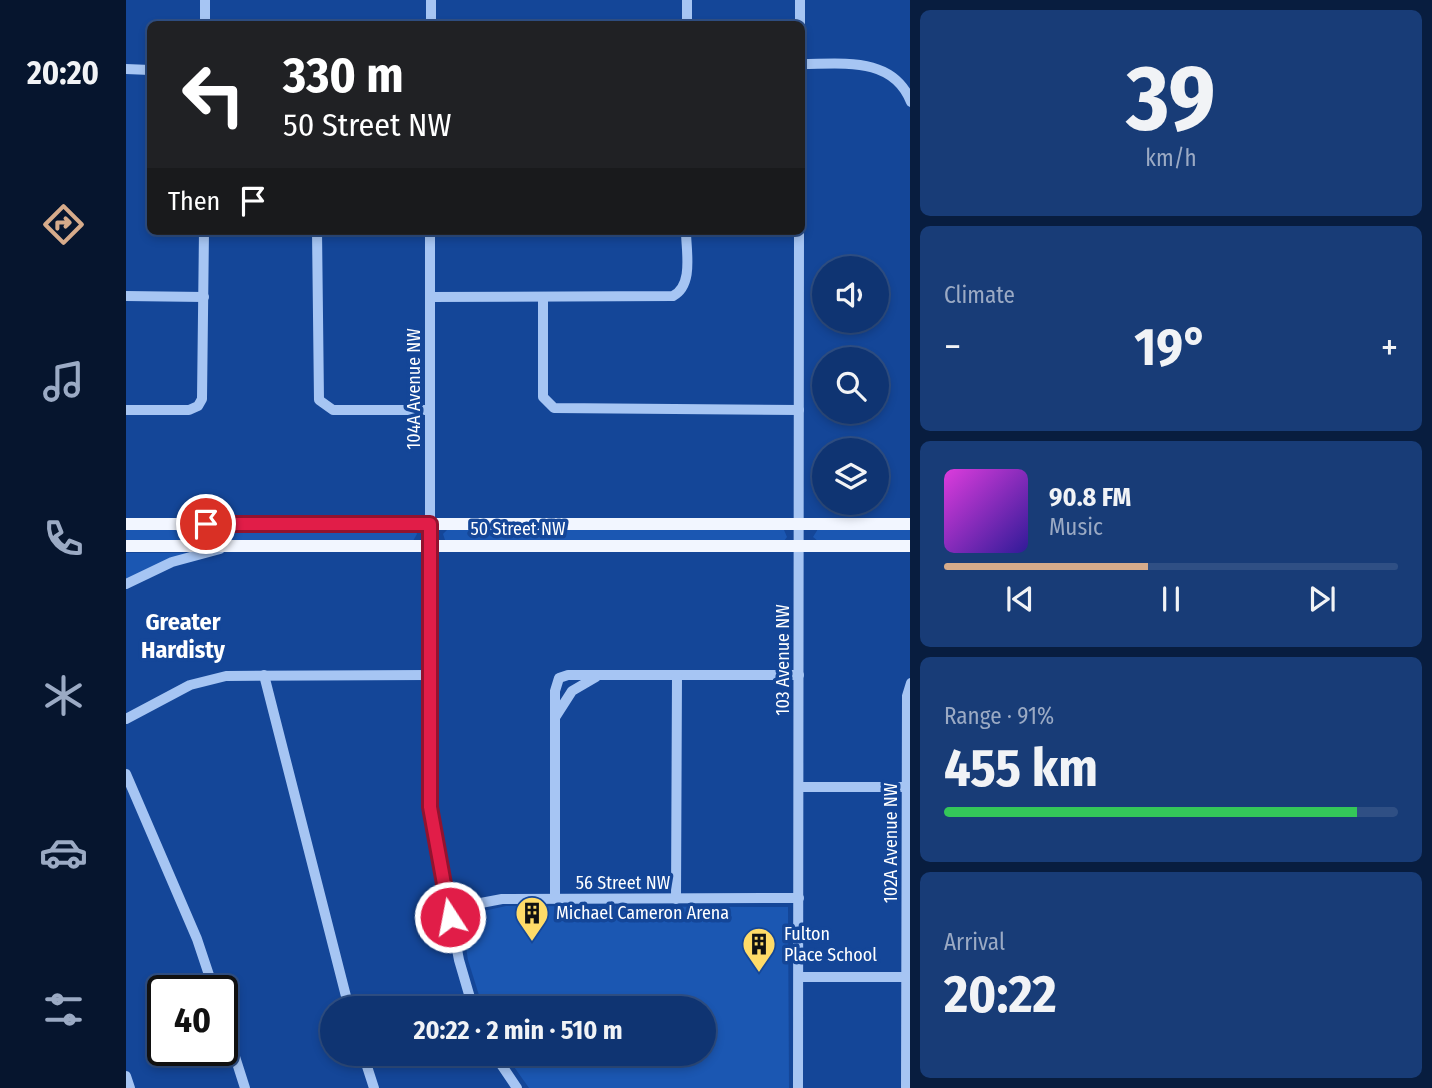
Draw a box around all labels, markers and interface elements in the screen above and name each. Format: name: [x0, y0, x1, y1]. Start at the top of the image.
text: 39: [1126, 44, 1216, 153]
text: 330 m: [283, 46, 404, 105]
icon: left: [168, 49, 259, 140]
text: 20:20: [27, 54, 99, 92]
text: 50 Street NW: [283, 106, 451, 144]
text: km/h: [1145, 144, 1197, 172]
icon: arrive: [234, 182, 272, 220]
text: Then: [168, 186, 220, 217]
icon: directions: [39, 200, 88, 249]
map controls: [812, 256, 889, 515]
button: sound: [812, 256, 889, 333]
text: Climate: [944, 281, 1015, 309]
text: 19°: [1134, 316, 1208, 379]
text: −: [944, 324, 961, 370]
text: +: [1381, 324, 1398, 370]
street label: 104A Avenue NW: [403, 328, 425, 450]
button: search: [812, 347, 889, 424]
icon: music: [39, 357, 88, 406]
button: layers: [812, 438, 889, 515]
text: 90.8 FM: [1049, 482, 1131, 513]
pin: [176, 494, 236, 554]
icon: arrive: [187, 505, 225, 543]
text: Music: [1049, 513, 1103, 541]
icon: phone: [39, 514, 88, 563]
street label: 50 Street NW: [471, 518, 566, 540]
icon: previous: [1001, 580, 1039, 618]
icon: pause: [1152, 580, 1190, 618]
icon: next: [1303, 580, 1341, 618]
street label: 103 Avenue NW: [772, 604, 794, 716]
district label: Greater Hardisty: [141, 608, 226, 664]
icon: climate: [39, 671, 88, 720]
text: Range · 91%: [944, 702, 1054, 730]
text: 455 km: [944, 737, 1098, 800]
street label: 102A Avenue NW: [880, 782, 902, 903]
icon: car: [39, 828, 88, 877]
street label: 56 Street NW: [576, 872, 671, 894]
position arrow: [413, 880, 487, 954]
building icon: Michael Cameron Arena: [513, 894, 551, 943]
place label: Michael Cameron Arena: [556, 902, 729, 924]
place label: Fulton Place School: [784, 923, 877, 966]
building icon: Fulton Place School: [740, 925, 778, 974]
text: Arrival: [944, 928, 1005, 956]
text: 20:22: [944, 963, 1057, 1026]
speed limit sign: 40: [147, 975, 238, 1066]
icon: filters: [39, 985, 88, 1034]
text: 20:22 · 2 min · 510 m: [413, 1015, 623, 1046]

